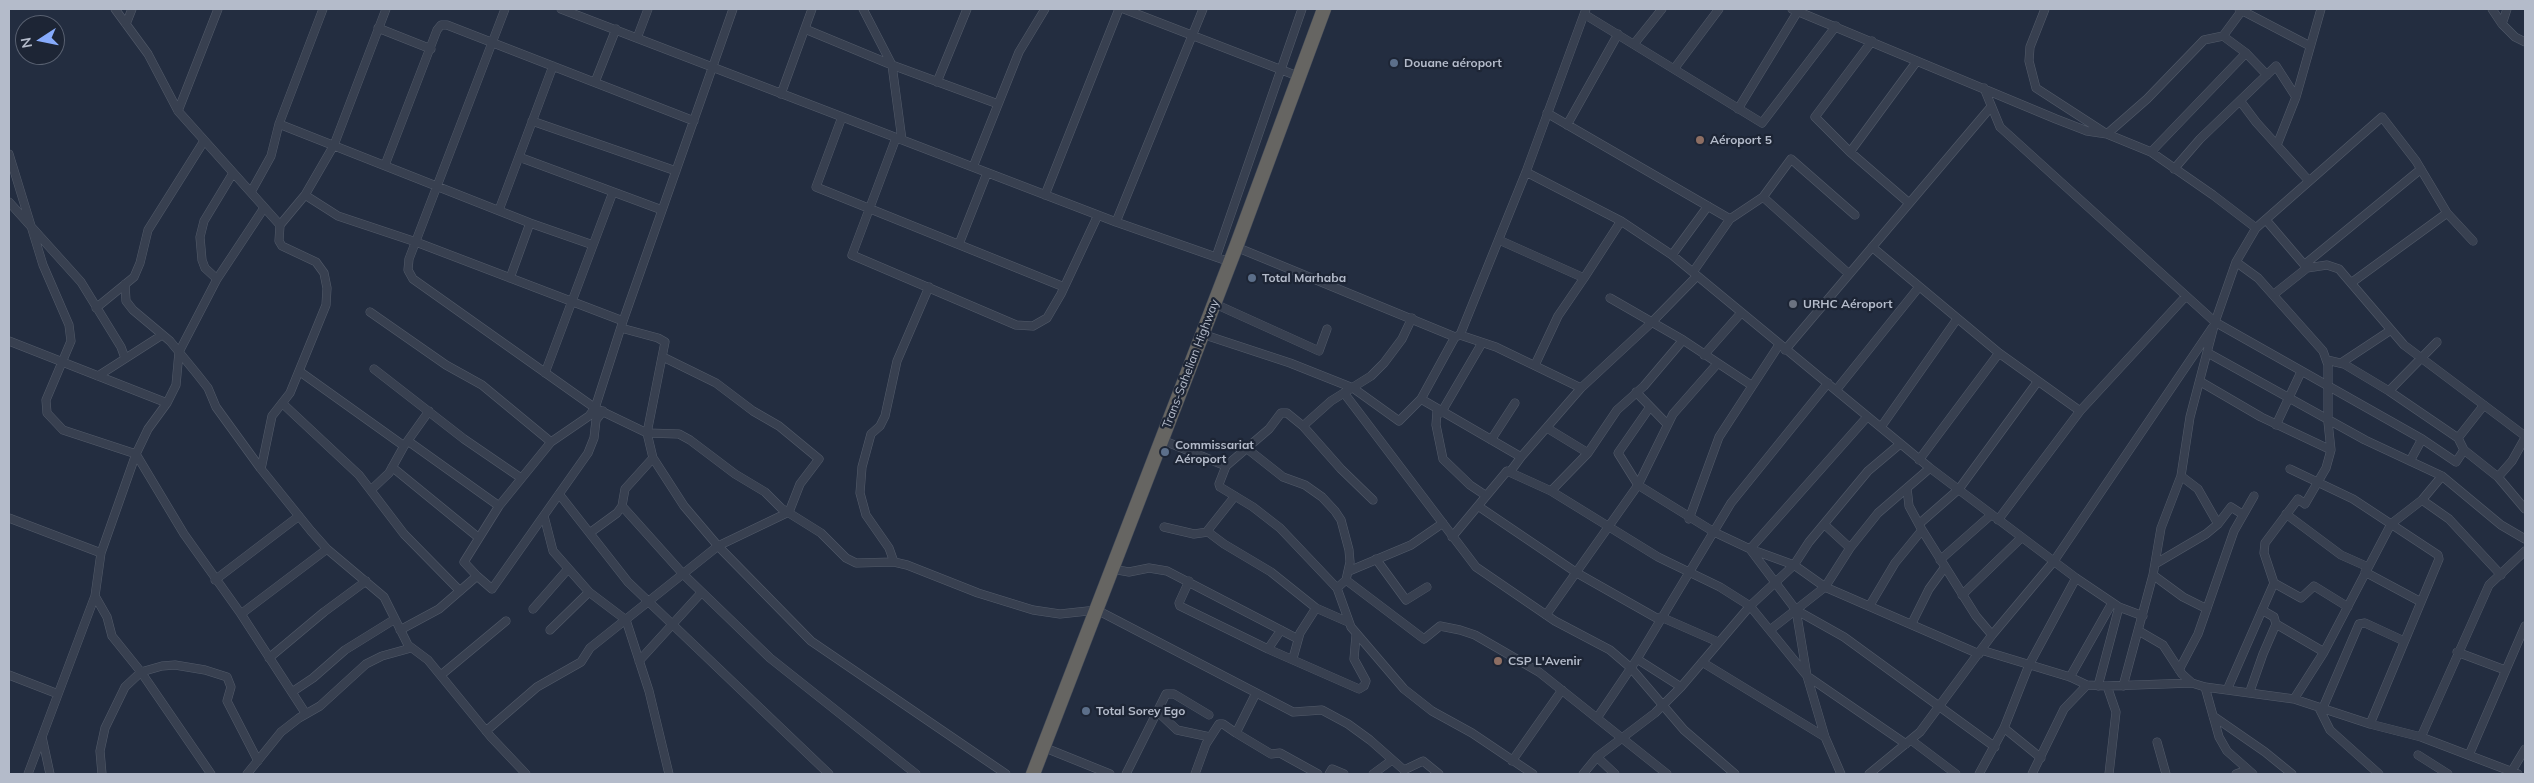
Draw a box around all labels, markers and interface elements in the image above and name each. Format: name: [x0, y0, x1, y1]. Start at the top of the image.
north arrow: [15, 15, 65, 65]
text: N: [16, 36, 36, 50]
place label: Douane aéroport: [1404, 56, 1502, 70]
marker: Douane aéroport: [1388, 57, 1400, 69]
place label: Aéroport 5: [1710, 133, 1772, 147]
marker: Aéroport 5: [1694, 134, 1706, 146]
place label: Total Marhaba: [1262, 271, 1346, 285]
marker: Total Marhaba: [1246, 272, 1258, 284]
street label: Trans-Sahelian Highway: [1160, 297, 1222, 431]
place label: URHC Aéroport: [1803, 297, 1892, 311]
marker: URHC Aéroport: [1787, 298, 1799, 310]
place label: Commissariat Aéroport: [1175, 438, 1254, 466]
marker: Commissariat Aéroport: [1159, 446, 1171, 458]
place label: CSP L'Avenir: [1508, 654, 1581, 668]
marker: CSP L'Avenir: [1492, 655, 1504, 667]
place label: Total Sorey Ego: [1096, 704, 1185, 718]
marker: Total Sorey Ego: [1080, 705, 1092, 717]

